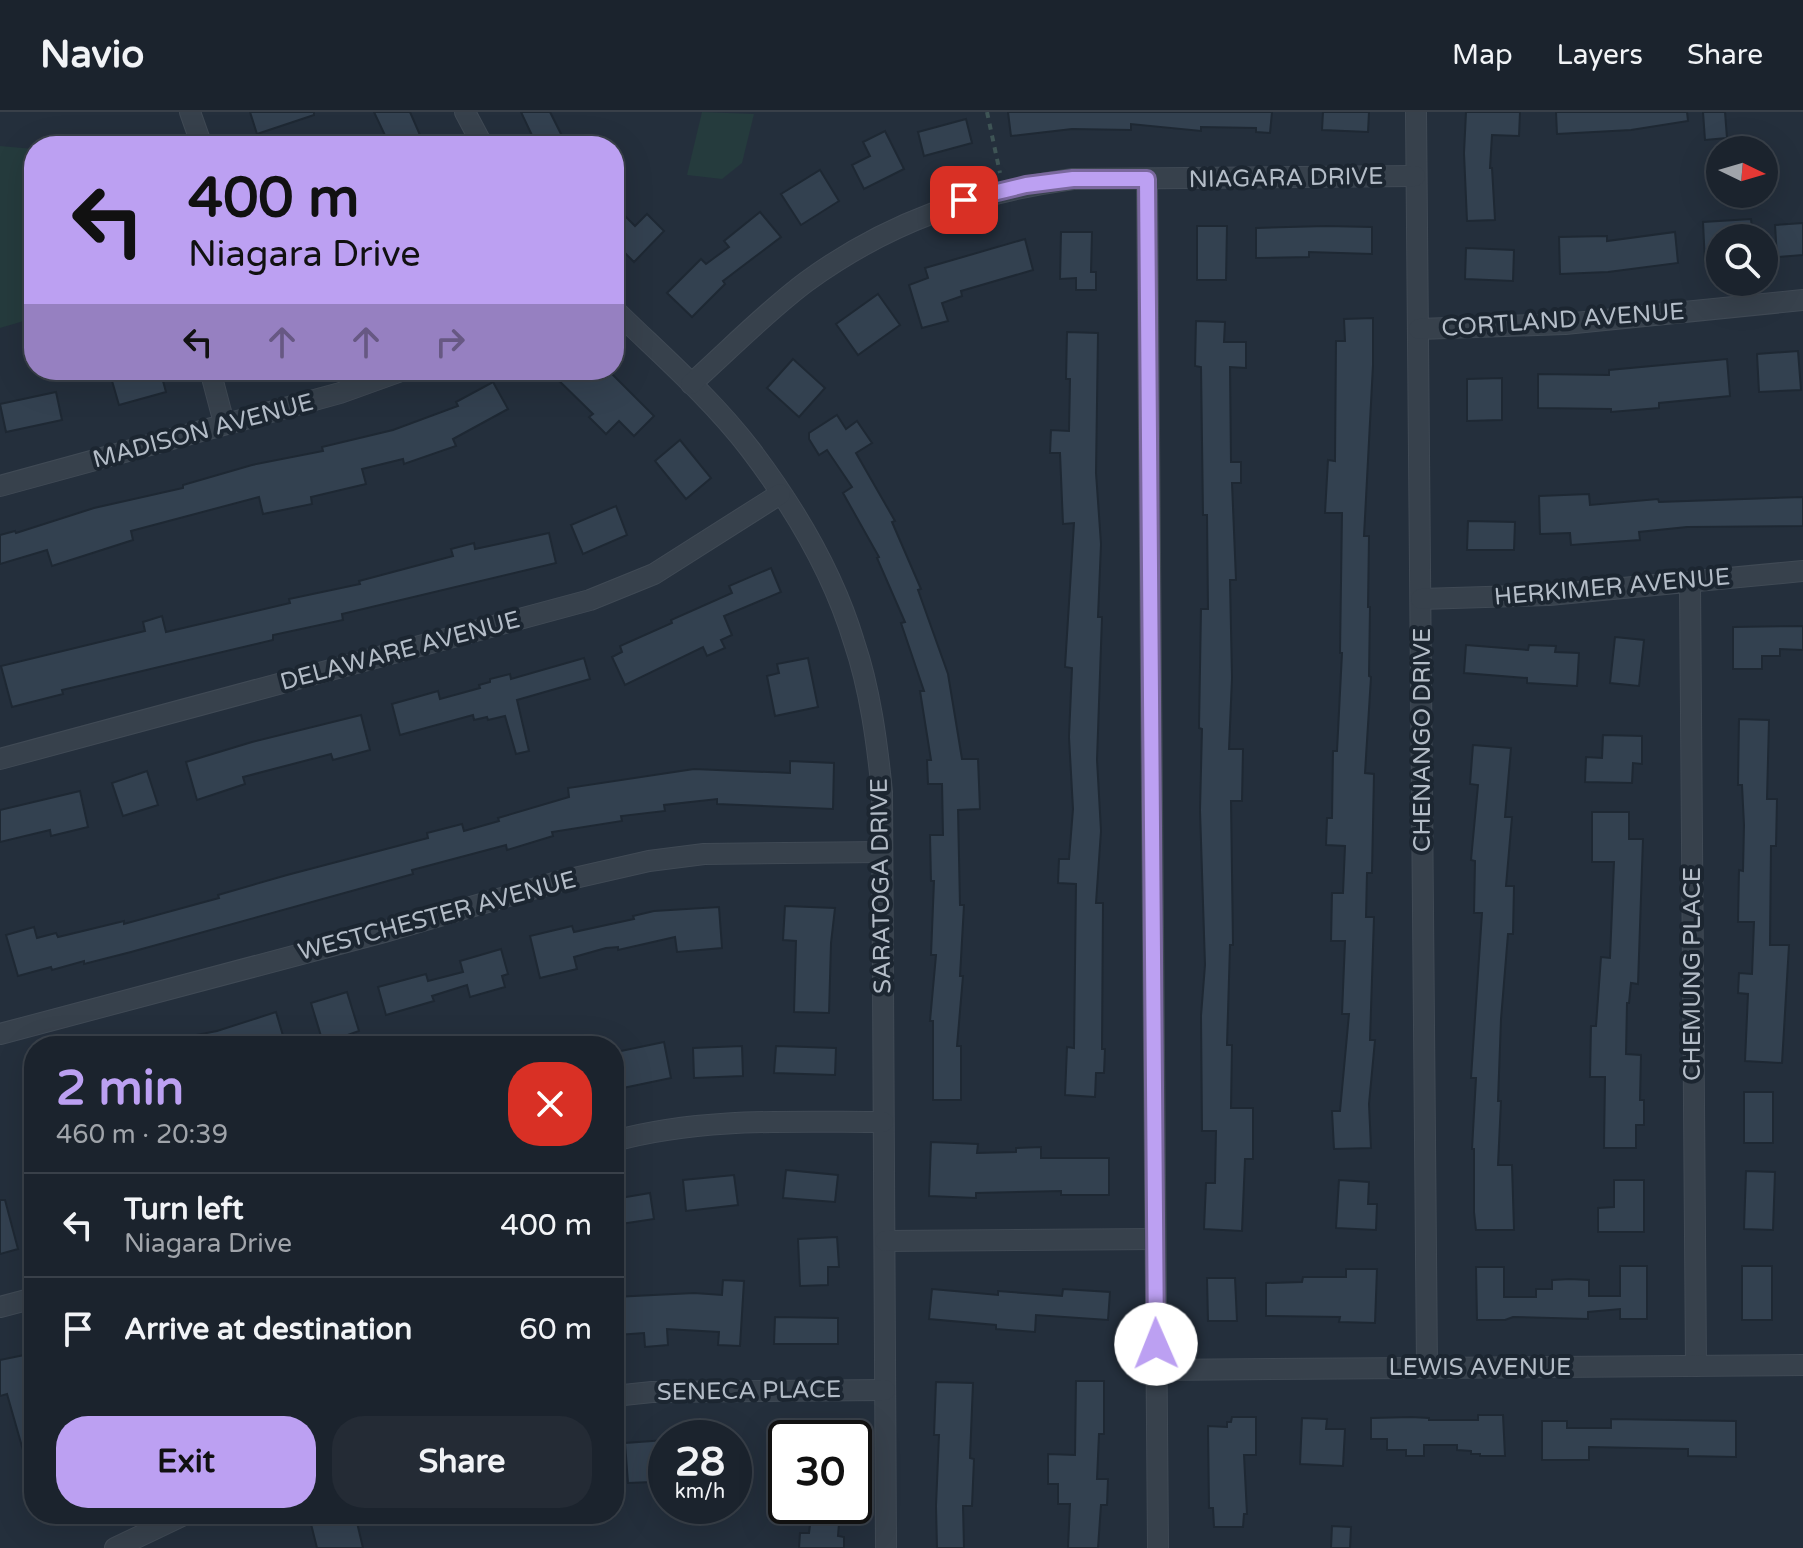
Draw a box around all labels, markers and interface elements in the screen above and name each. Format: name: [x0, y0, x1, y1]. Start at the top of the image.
text: Navio: [40, 32, 144, 78]
text: Map: [1452, 38, 1513, 72]
text: Layers: [1557, 38, 1643, 72]
text: Share: [1687, 38, 1763, 72]
north arrow: [1706, 136, 1778, 208]
map controls: [1706, 136, 1778, 296]
street label: NIAGARA DRIVE: [1188, 162, 1384, 194]
text: 400 m: [188, 165, 359, 232]
pin: [930, 166, 998, 234]
icon: left: [56, 168, 160, 272]
icon: arrive: [942, 178, 986, 222]
button: search: [1706, 224, 1778, 296]
text: Niagara Drive: [188, 233, 421, 276]
street label: CORTLAND AVENUE: [1440, 297, 1686, 343]
icon: left: [176, 320, 220, 364]
icon: ahead: [260, 320, 304, 364]
icon: ahead: [344, 320, 388, 364]
icon: right: [428, 320, 472, 364]
street label: MADISON AVENUE: [89, 388, 317, 474]
street label: HERKIMER AVENUE: [1493, 562, 1731, 612]
street label: DELAWARE AVENUE: [277, 605, 523, 697]
street label: CHENANGO DRIVE: [1408, 628, 1437, 852]
street label: SARATOGA DRIVE: [865, 778, 897, 994]
street label: WESTCHESTER AVENUE: [295, 865, 579, 967]
street label: CHEMUNG PLACE: [1678, 867, 1707, 1081]
text: 2 min: [56, 1060, 184, 1118]
button: close: [508, 1062, 592, 1146]
text: 460 m · 20:39: [56, 1119, 228, 1150]
text: Turn left: [124, 1191, 243, 1228]
icon: left: [56, 1203, 100, 1247]
text: 400 m: [500, 1207, 592, 1244]
text: Niagara Drive: [124, 1228, 292, 1259]
position arrow: [1114, 1302, 1198, 1386]
icon: arrive: [56, 1307, 100, 1351]
text: Arrive at destination: [124, 1311, 412, 1348]
text: 60 m: [519, 1311, 592, 1348]
street label: LEWIS AVENUE: [1389, 1353, 1571, 1382]
street label: SENECA PLACE: [657, 1375, 841, 1407]
button: Exit: [56, 1416, 316, 1508]
button: Share: [332, 1416, 592, 1508]
speed limit sign: 30: [768, 1420, 872, 1524]
text: 28: [675, 1438, 725, 1486]
text: km/h: [675, 1480, 725, 1504]

